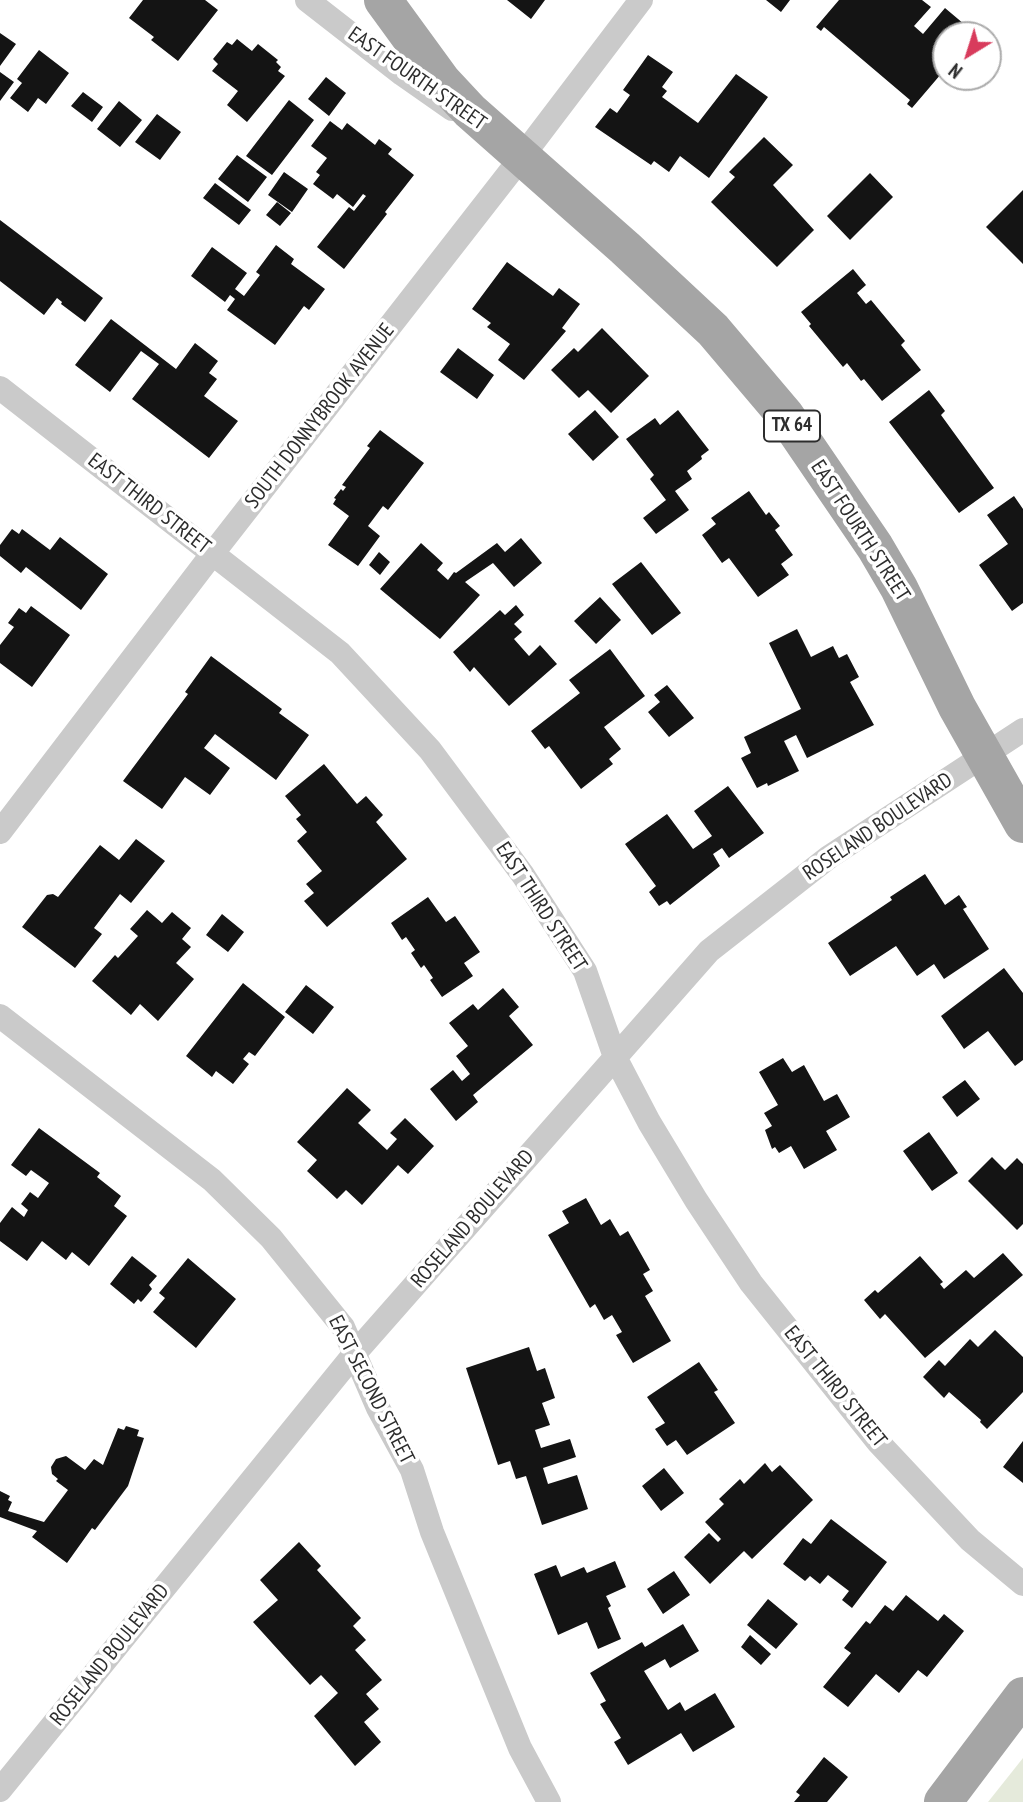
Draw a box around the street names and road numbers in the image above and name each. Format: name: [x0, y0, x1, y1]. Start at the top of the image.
street label: EAST FOURTH STREET: [343, 22, 491, 136]
street label: SOUTH DONNYBROOK AVENUE: [240, 319, 400, 513]
road number: TX 64: [764, 410, 820, 442]
street label: EAST THIRD STREET: [83, 448, 215, 560]
street label: EAST FOURTH STREET: [805, 456, 915, 606]
street label: ROSELAND BOULEVARD: [799, 768, 957, 886]
street label: EAST THIRD STREET: [490, 838, 592, 976]
street label: ROSELAND BOULEVARD: [406, 1145, 540, 1293]
street label: EAST SECOND STREET: [323, 1312, 419, 1468]
street label: EAST THIRD STREET: [778, 1321, 892, 1453]
street label: ROSELAND BOULEVARD: [45, 1579, 175, 1731]

